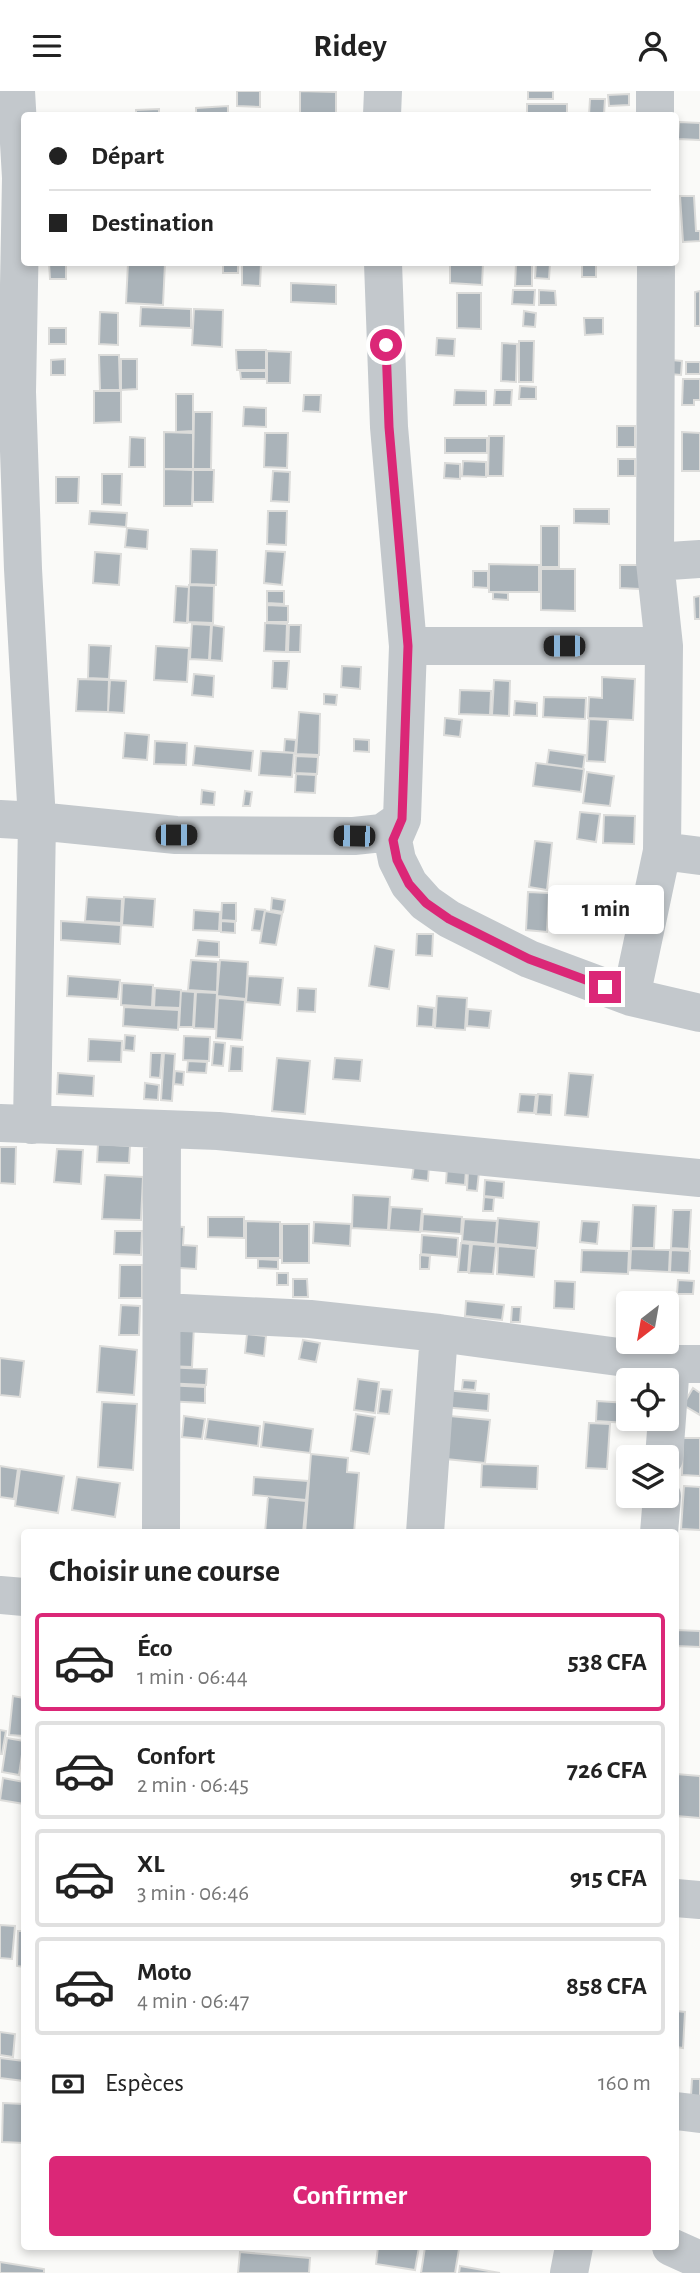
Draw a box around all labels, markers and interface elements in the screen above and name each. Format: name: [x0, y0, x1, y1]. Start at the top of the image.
icon: menu: [28, 27, 66, 65]
icon: person: [634, 27, 672, 65]
text: Ridey: [313, 30, 387, 62]
text: Départ: [91, 143, 164, 169]
text: Destination: [91, 210, 214, 236]
route start: [370, 329, 402, 361]
car: [544, 636, 586, 657]
car: [156, 825, 198, 846]
car: [333, 825, 376, 847]
callout: 1 min: [547, 885, 663, 935]
text: 1 min: [582, 898, 630, 921]
route end: [589, 971, 621, 1003]
north arrow: [616, 1291, 679, 1355]
map controls: [616, 1291, 679, 1508]
button: locate: [616, 1368, 679, 1431]
button: layers: [616, 1445, 679, 1508]
text: Choisir une course: [49, 1555, 280, 1587]
icon: car: [53, 1631, 116, 1694]
text: Éco: [137, 1635, 173, 1661]
text: 538 CFA: [568, 1649, 647, 1675]
text: 1 min · 06:44: [137, 1666, 248, 1689]
icon: car: [53, 1739, 116, 1802]
text: Confort: [137, 1743, 215, 1769]
text: 726 CFA: [567, 1757, 647, 1783]
text: 2 min · 06:45: [137, 1774, 249, 1797]
icon: car: [53, 1847, 116, 1910]
text: XL: [137, 1851, 164, 1877]
text: 915 CFA: [570, 1865, 647, 1891]
text: 3 min · 06:46: [137, 1882, 249, 1905]
icon: car: [53, 1955, 116, 2018]
text: Moto: [137, 1959, 192, 1985]
text: 858 CFA: [566, 1973, 647, 1999]
text: 4 min · 06:47: [137, 1990, 249, 2013]
icon: cash: [49, 2065, 87, 2103]
text: Espèces: [105, 2070, 184, 2096]
text: 160 m: [598, 2072, 651, 2095]
button: Confirmer: [49, 2156, 651, 2236]

